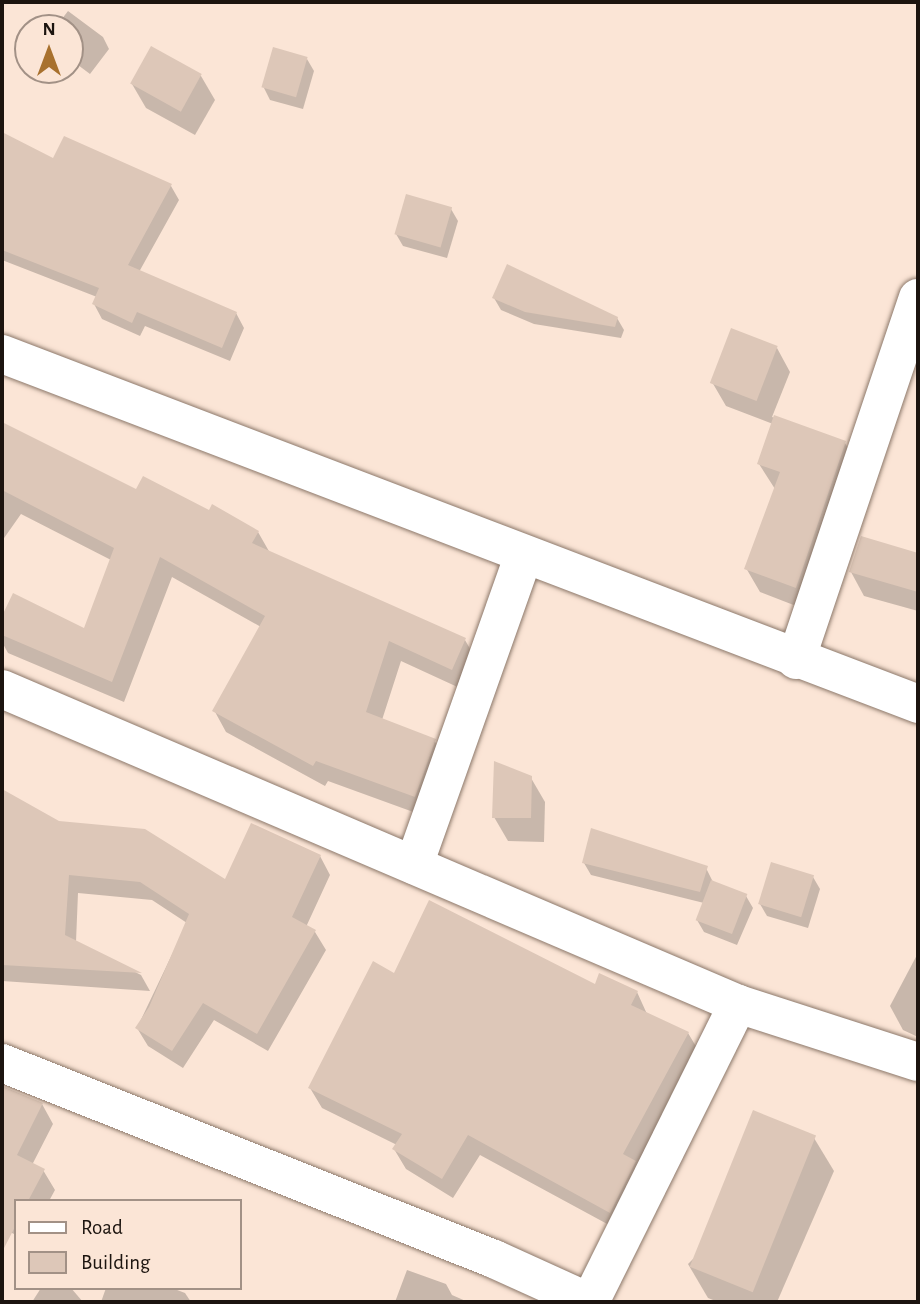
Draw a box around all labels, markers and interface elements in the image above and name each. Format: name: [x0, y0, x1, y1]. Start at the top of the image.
north arrow: [14, 14, 84, 84]
text: N: [42, 20, 56, 39]
legend: [14, 1199, 242, 1290]
text: Road: [81, 1217, 123, 1238]
text: Building: [81, 1252, 150, 1273]

